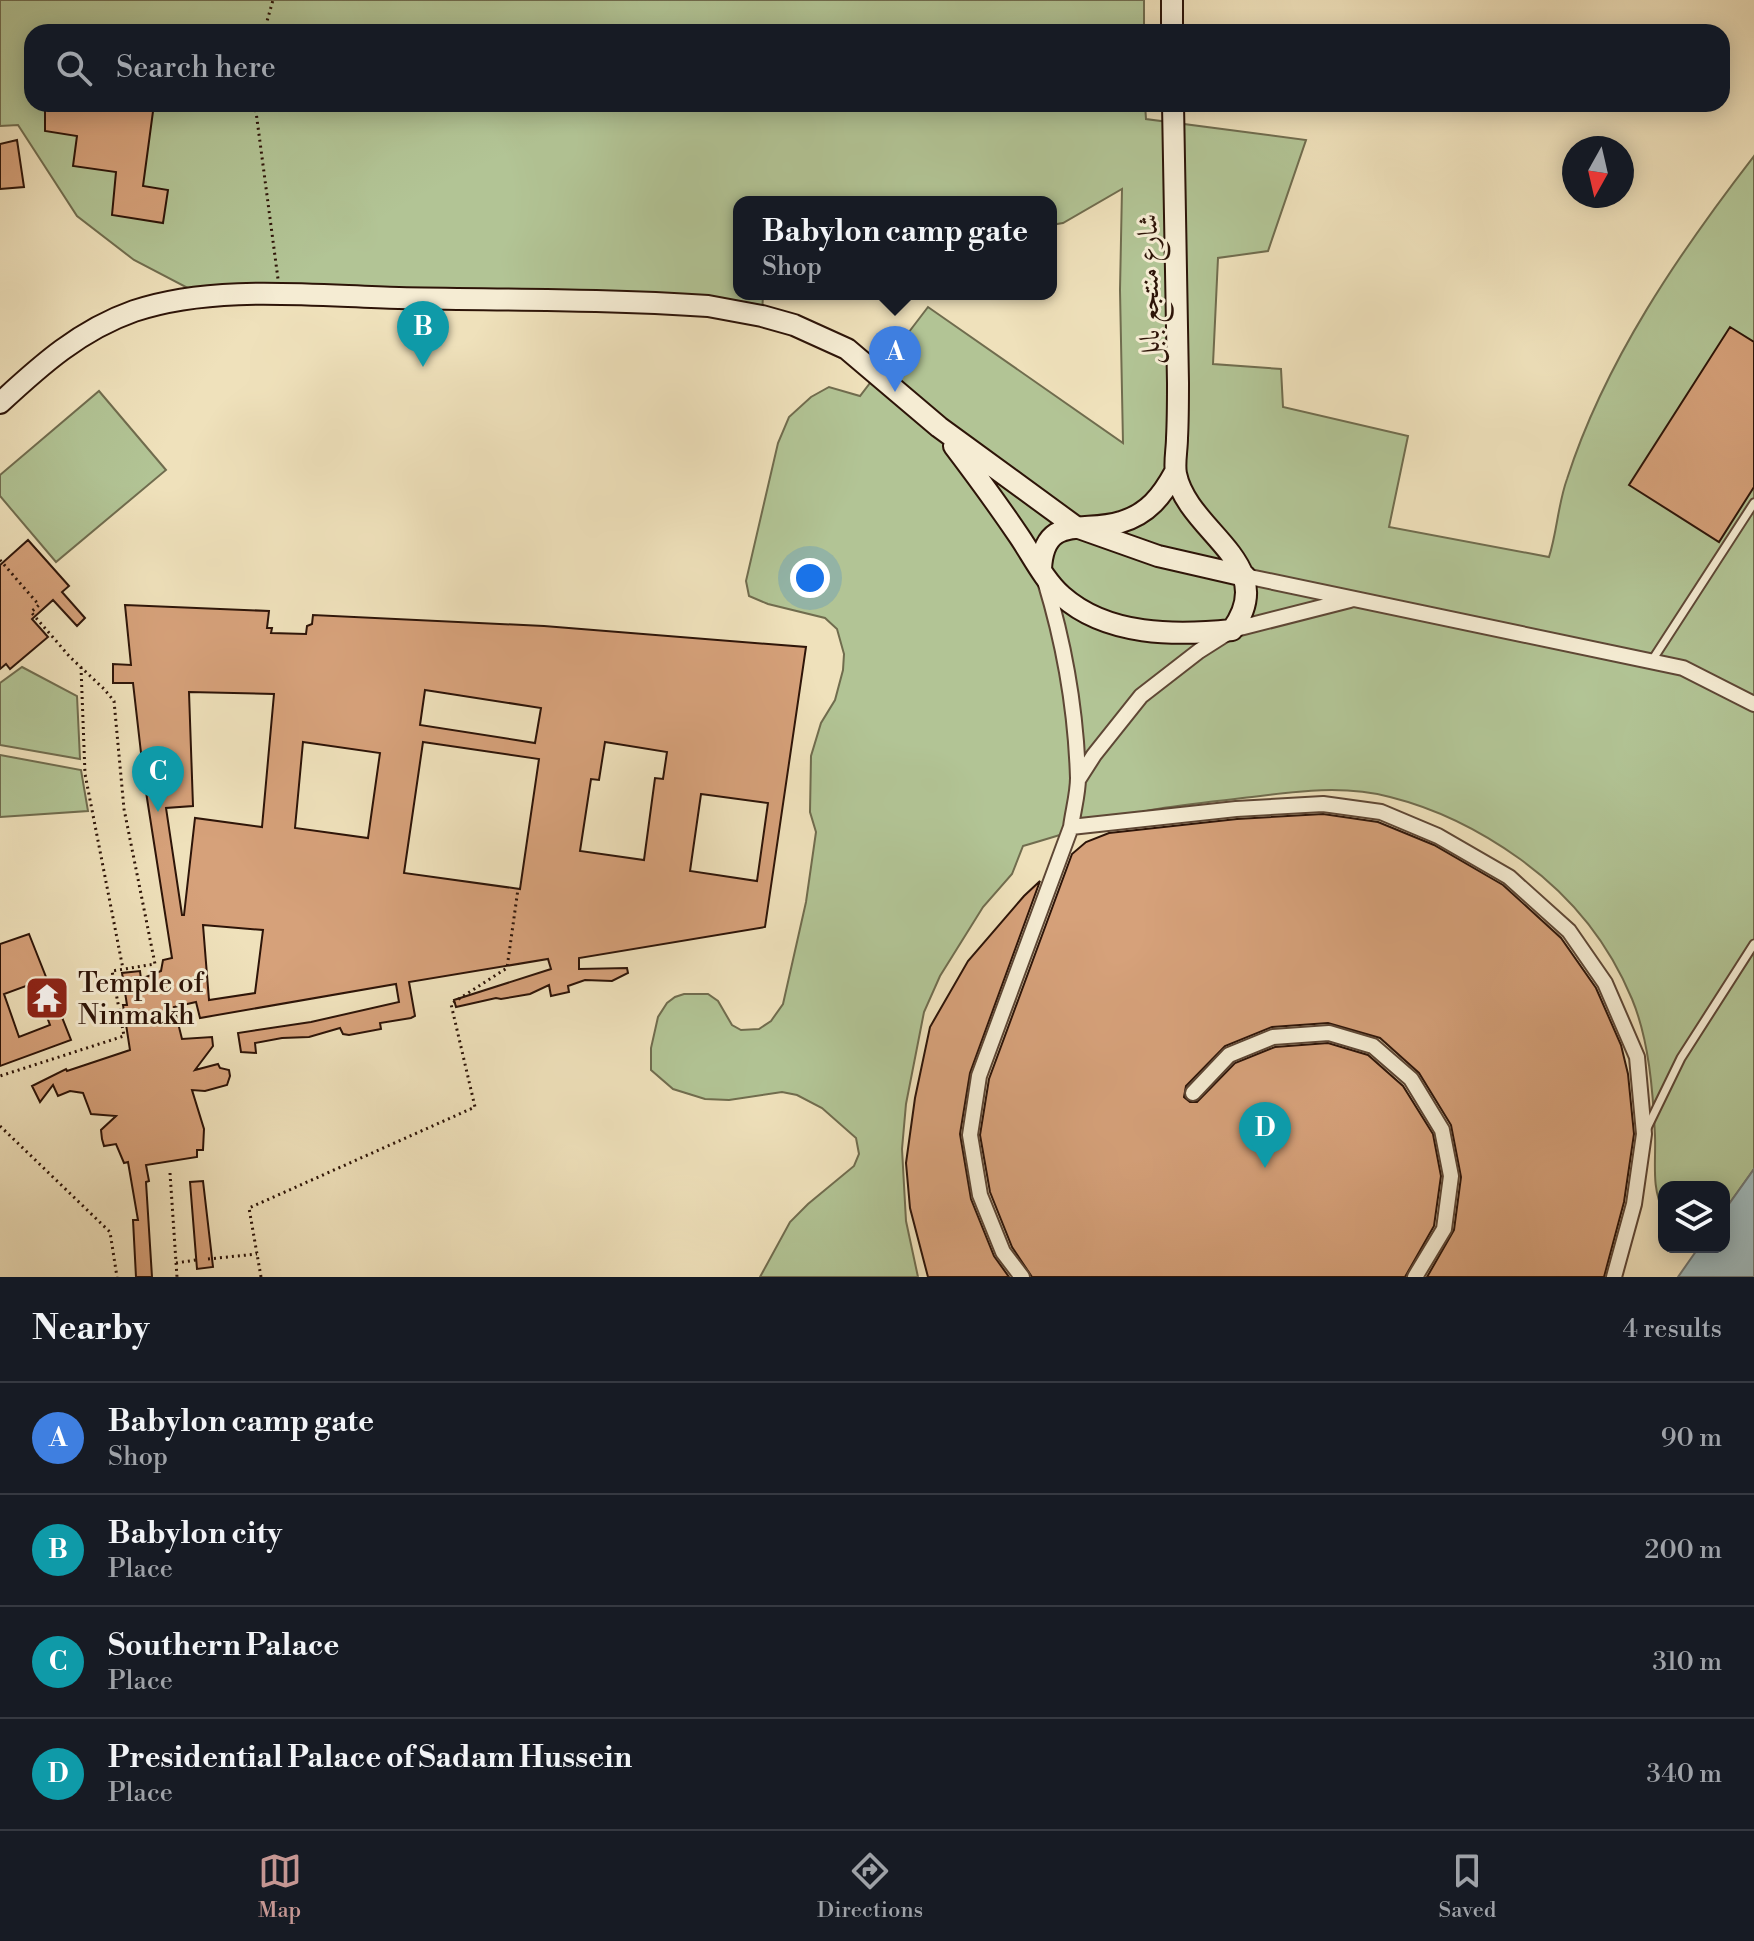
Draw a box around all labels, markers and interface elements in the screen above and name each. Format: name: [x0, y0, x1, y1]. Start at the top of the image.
search box: [24, 24, 1730, 112]
icon: search: [52, 46, 96, 90]
text: Search here: [116, 49, 276, 87]
north arrow: [1562, 136, 1634, 208]
popup: [733, 196, 1057, 300]
text: Babylon camp gate: [762, 213, 1028, 251]
street label: شارع منتجع بابل: [1131, 213, 1175, 365]
text: Shop: [762, 251, 822, 283]
pin: B: [397, 301, 449, 367]
pin: A: [869, 326, 921, 392]
your location: [790, 558, 830, 598]
pin: C: [132, 746, 184, 812]
place label: Temple of Ninmakh: [78, 966, 205, 1033]
temple icon: Temple of Ninmakh: [23, 974, 71, 1022]
pin: D: [1239, 1102, 1291, 1168]
map controls: [1658, 1181, 1730, 1253]
button: layers: [1658, 1181, 1730, 1253]
text: Nearby: [32, 1308, 150, 1350]
text: 4 results: [1623, 1313, 1722, 1345]
text: Babylon camp gate: [108, 1403, 374, 1441]
text: A: [49, 1422, 67, 1454]
text: 90 m: [1661, 1422, 1722, 1454]
text: Shop: [108, 1441, 168, 1473]
text: Babylon city: [108, 1515, 282, 1553]
text: B: [48, 1534, 68, 1566]
text: 200 m: [1645, 1534, 1722, 1566]
text: Place: [108, 1553, 173, 1585]
text: Southern Palace: [108, 1627, 339, 1665]
text: C: [49, 1646, 67, 1678]
text: 310 m: [1653, 1646, 1722, 1678]
text: Place: [108, 1665, 173, 1697]
text: Presidential Palace of Sadam Hussein: [108, 1739, 632, 1777]
text: D: [48, 1758, 68, 1790]
text: 340 m: [1646, 1758, 1722, 1790]
text: Place: [108, 1777, 173, 1809]
tab: Map: [258, 1849, 302, 1924]
tab: Directions: [817, 1849, 923, 1924]
tab: Saved: [1439, 1849, 1496, 1924]

